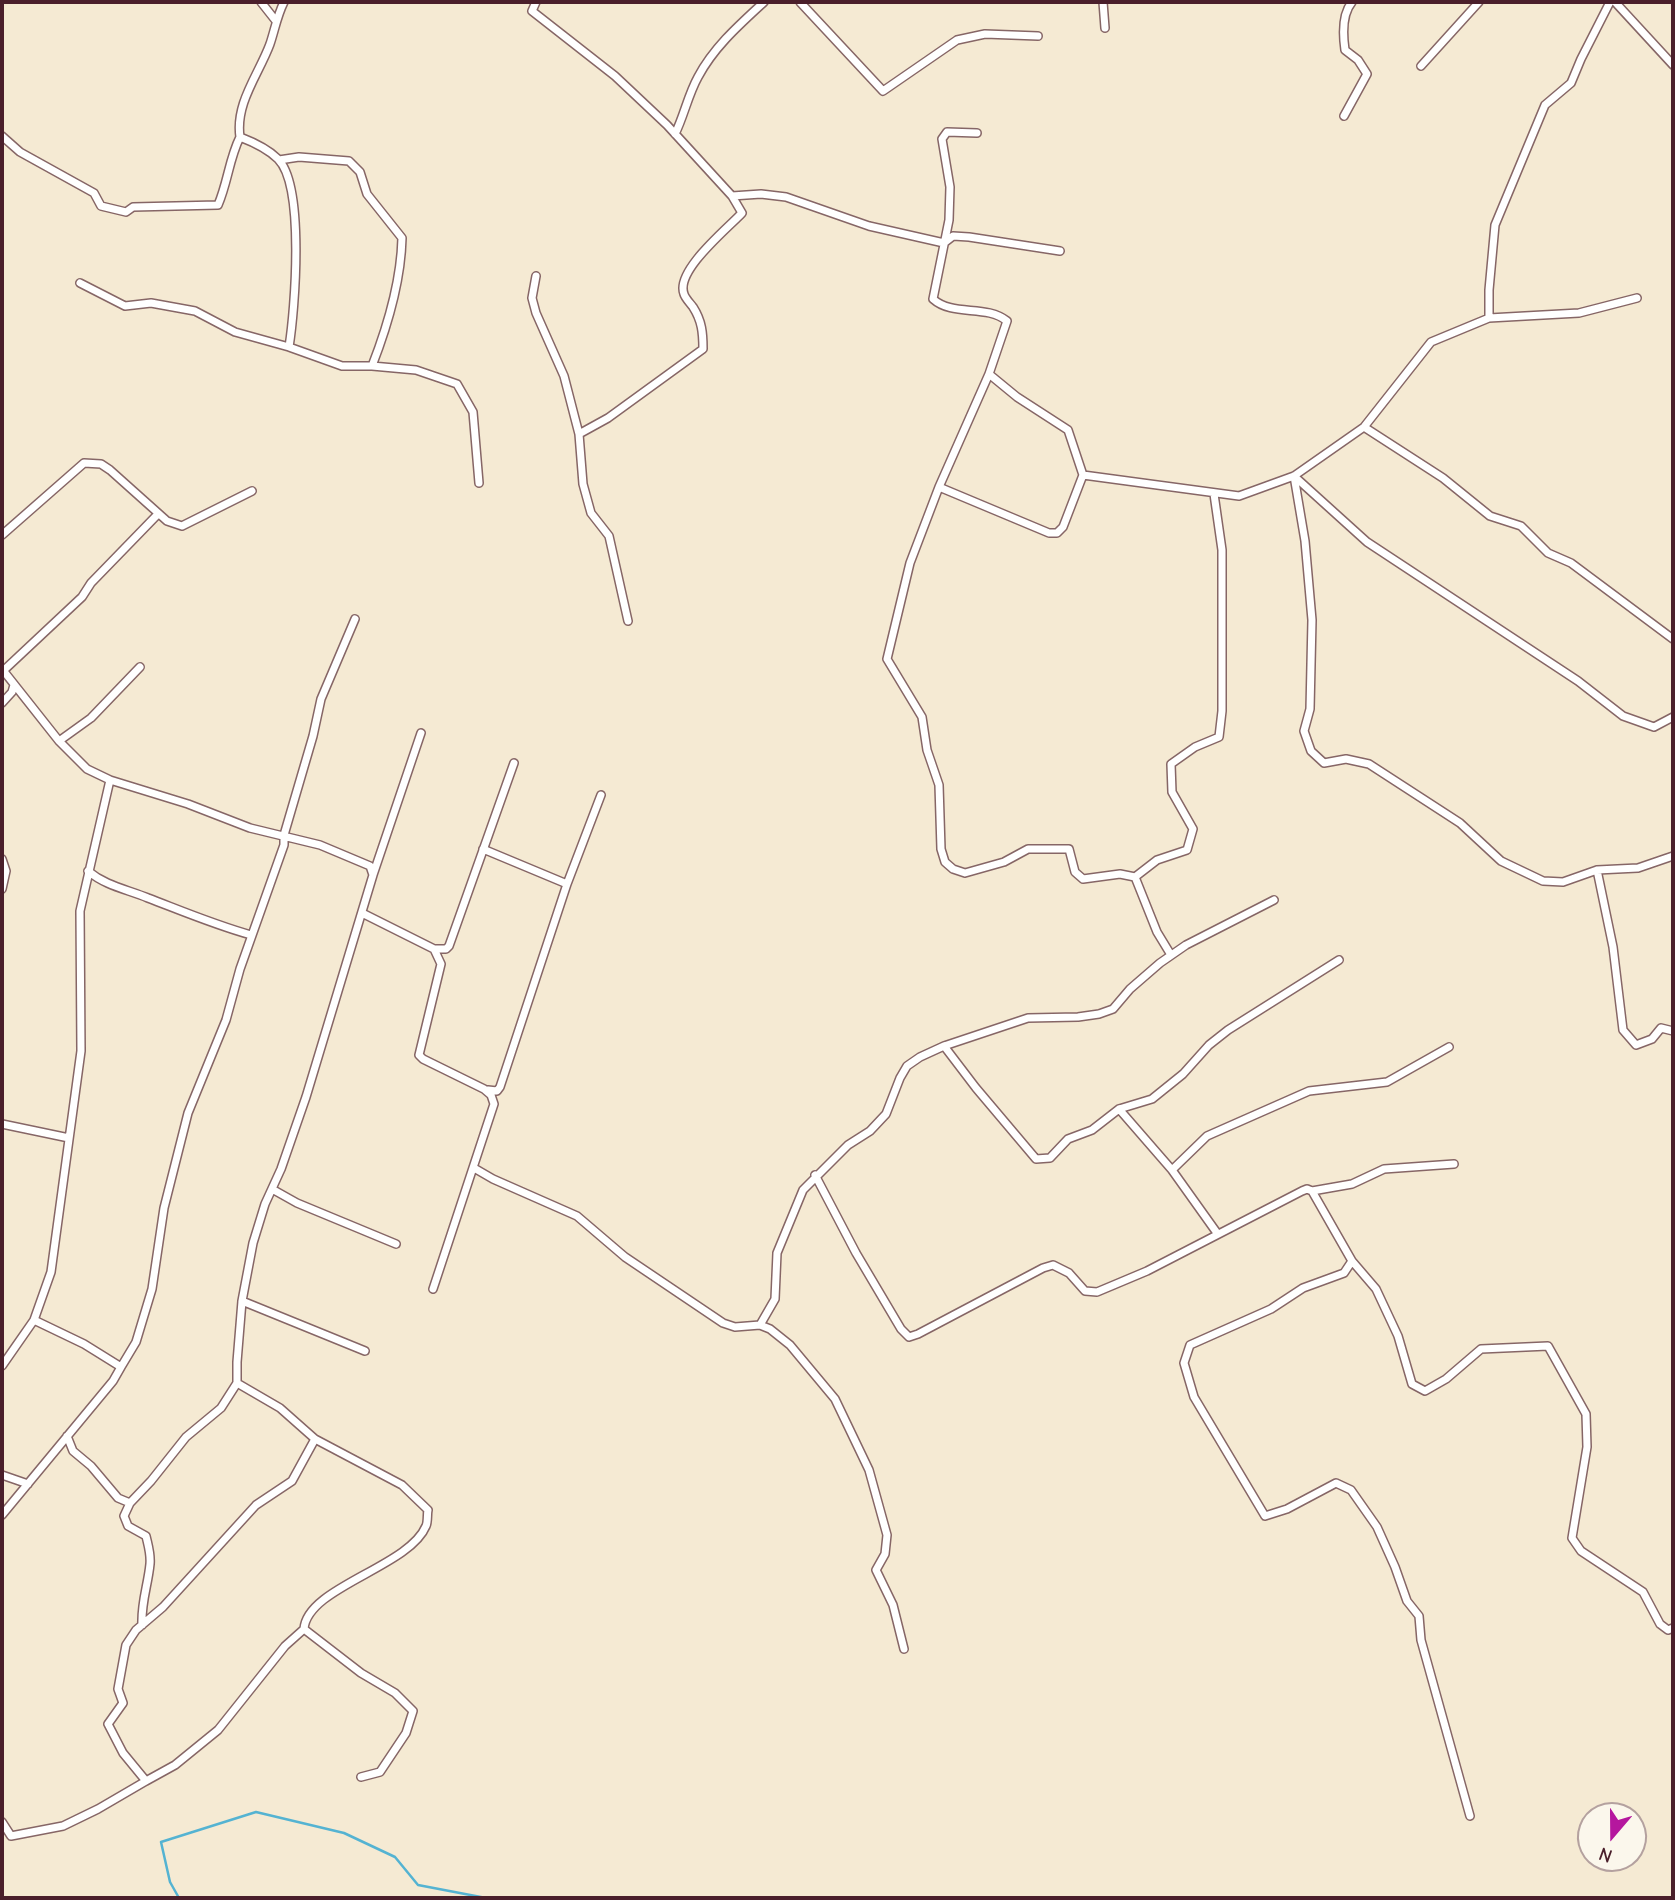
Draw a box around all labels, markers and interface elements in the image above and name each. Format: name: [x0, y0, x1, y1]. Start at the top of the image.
north arrow: [1577, 1802, 1647, 1872]
text: N: [1596, 1842, 1615, 1867]

